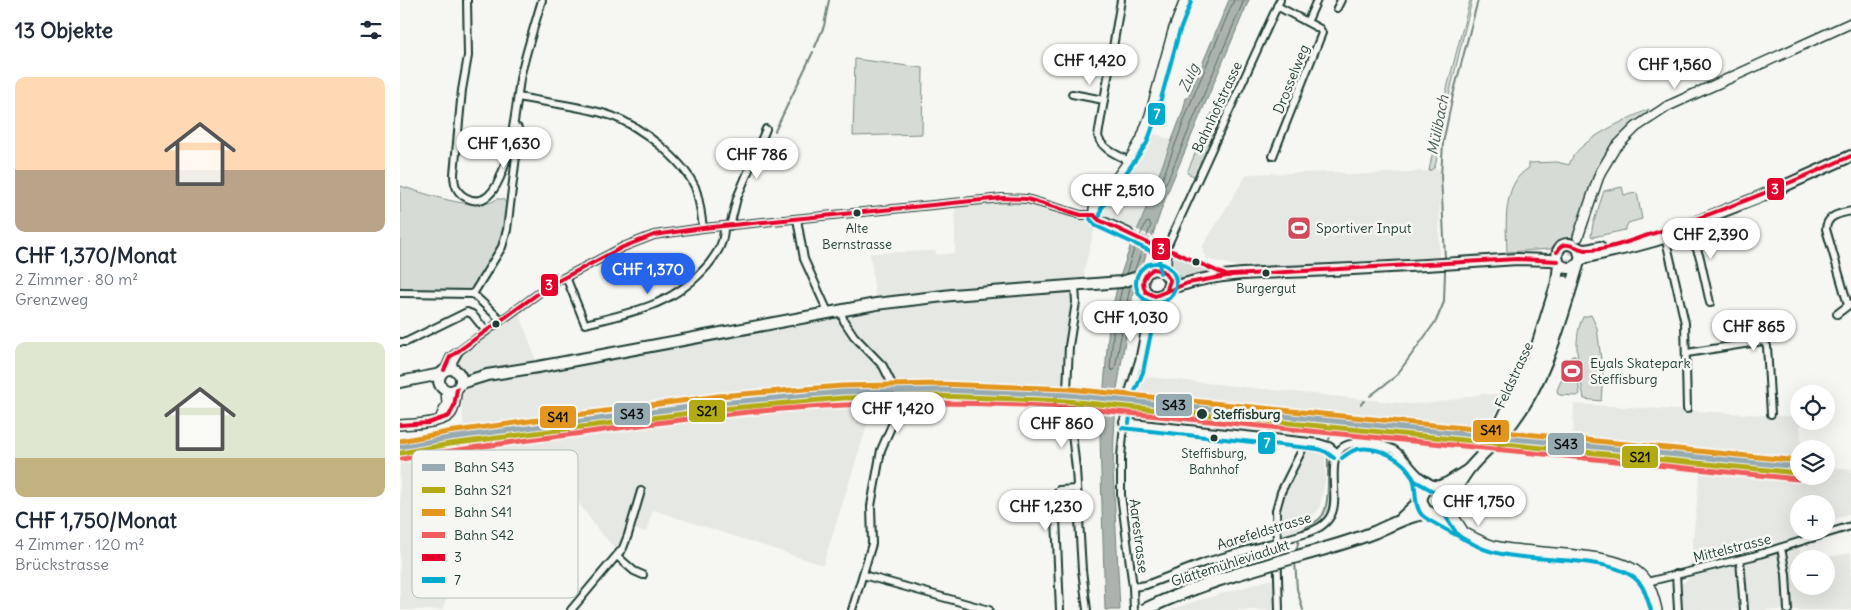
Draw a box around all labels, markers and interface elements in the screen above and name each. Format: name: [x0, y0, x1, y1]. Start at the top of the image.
icon: filters: [357, 16, 385, 44]
text: 13 Objekte: [15, 17, 113, 44]
street label: Drosselweg: [1269, 42, 1313, 116]
pin: CHF 1,420: [1033, 44, 1147, 86]
pin: CHF 1,560: [1618, 48, 1732, 90]
text: CHF 1,420: [1054, 50, 1126, 70]
text: CHF 1,560: [1638, 54, 1712, 74]
street label: Bahnhofstrasse: [1188, 58, 1246, 156]
water label: Zulg: [1174, 59, 1204, 95]
water label: Mülibach: [1422, 93, 1453, 156]
line badge: 7: [1147, 102, 1166, 126]
text: 7: [1154, 105, 1161, 123]
icon: home: [155, 109, 245, 199]
pin: CHF 1,630: [447, 126, 561, 169]
text: CHF 1,630: [467, 133, 541, 153]
pin: CHF 786: [711, 138, 803, 180]
text: CHF 786: [726, 144, 788, 164]
pin: CHF 2,510: [1061, 174, 1175, 216]
line badge: 3: [1766, 177, 1785, 201]
text: CHF 2,510: [1082, 180, 1154, 200]
text: 3: [1771, 180, 1779, 198]
marker: Alte Bernstrasse: [852, 208, 862, 218]
sports icon: Sportiver Input: [1286, 215, 1312, 241]
pin: CHF 2,390: [1654, 218, 1768, 260]
place label: Sportiver Input: [1316, 219, 1412, 237]
place label: Alte Bernstrasse: [822, 220, 892, 253]
text: CHF 2,390: [1673, 224, 1749, 244]
line badge: 3: [1151, 237, 1171, 261]
text: 3: [1157, 240, 1165, 258]
text: CHF 1,370/Monat: [15, 242, 177, 269]
pin: CHF 1,370: [591, 252, 705, 295]
unlabelled marker: [1191, 257, 1201, 267]
text: CHF 1,370: [612, 259, 684, 279]
marker: Burgergut: [1261, 268, 1271, 278]
text: 2 Zimmer · 80 m²: [15, 269, 138, 289]
line badge: 3: [540, 273, 559, 297]
text: 3: [545, 276, 553, 294]
place label: Burgergut: [1236, 280, 1297, 297]
text: Grenzweg: [15, 289, 88, 309]
pin: CHF 1,030: [1074, 300, 1188, 343]
text: CHF 1,030: [1094, 307, 1168, 327]
pin: CHF 865: [1708, 310, 1800, 352]
text: CHF 865: [1723, 316, 1785, 336]
unlabelled marker: [491, 319, 501, 329]
street label: Feldstrasse: [1491, 339, 1537, 411]
place label: Eyals Skatepark Steffisburg: [1590, 354, 1691, 388]
sports icon: Eyals Skatepark Steffisburg: [1559, 358, 1585, 384]
icon: home: [155, 374, 245, 464]
map controls: [1790, 385, 1835, 595]
button: locate: [1790, 385, 1835, 430]
pin: CHF 1,420: [841, 392, 955, 434]
line badge: S43: [1155, 393, 1193, 417]
text: S43: [1162, 396, 1186, 414]
text: CHF 1,420: [862, 398, 934, 418]
line badge: S21: [688, 399, 726, 423]
line badge: S43: [613, 402, 651, 426]
text: S21: [696, 402, 718, 420]
line badge: S41: [539, 405, 577, 429]
text: S43: [620, 405, 644, 423]
place label: Steffisburg: [1213, 405, 1281, 423]
pin: CHF 860: [1016, 406, 1108, 449]
marker: Steffisburg: [1195, 407, 1209, 421]
text: S41: [547, 408, 569, 426]
text: CHF 860: [1030, 413, 1094, 433]
line badge: S41: [1472, 419, 1510, 443]
text: S41: [1480, 421, 1502, 439]
line badge: 7: [1257, 431, 1276, 455]
line badge: S43: [1547, 432, 1585, 456]
marker: Steffisburg, Bahnhof: [1209, 433, 1219, 443]
text: 7: [1264, 434, 1271, 452]
text: S43: [1554, 435, 1578, 453]
button: layers: [1790, 440, 1835, 485]
place label: Steffisburg, Bahnhof: [1181, 445, 1247, 478]
line badge: S21: [1621, 445, 1659, 469]
text: S21: [1629, 448, 1651, 466]
legend: [412, 450, 578, 598]
text: Bahn S43: [454, 458, 515, 476]
text: Bahn S21: [454, 481, 512, 499]
pin: CHF 1,750: [1422, 484, 1536, 527]
pin: CHF 1,230: [989, 490, 1103, 532]
text: CHF 1,750: [1443, 491, 1515, 511]
button: +: [1790, 495, 1835, 540]
text: CHF 1,230: [1010, 496, 1082, 516]
street label: Aarestrasse: [1126, 498, 1152, 574]
text: Bahn S41: [454, 503, 512, 521]
text: CHF 1,750/Monat: [15, 507, 177, 534]
street label: Aarefeldstrasse: [1215, 508, 1313, 554]
text: Bahn S42: [454, 526, 515, 544]
street label: Mittelstrasse: [1691, 530, 1773, 566]
text: 4 Zimmer · 120 m²: [15, 534, 145, 554]
street label: Glättemühleviadukt: [1169, 535, 1292, 591]
text: 3: [454, 548, 462, 566]
button: −: [1790, 550, 1835, 595]
text: Brückstrasse: [15, 554, 109, 574]
text: 7: [454, 571, 461, 589]

